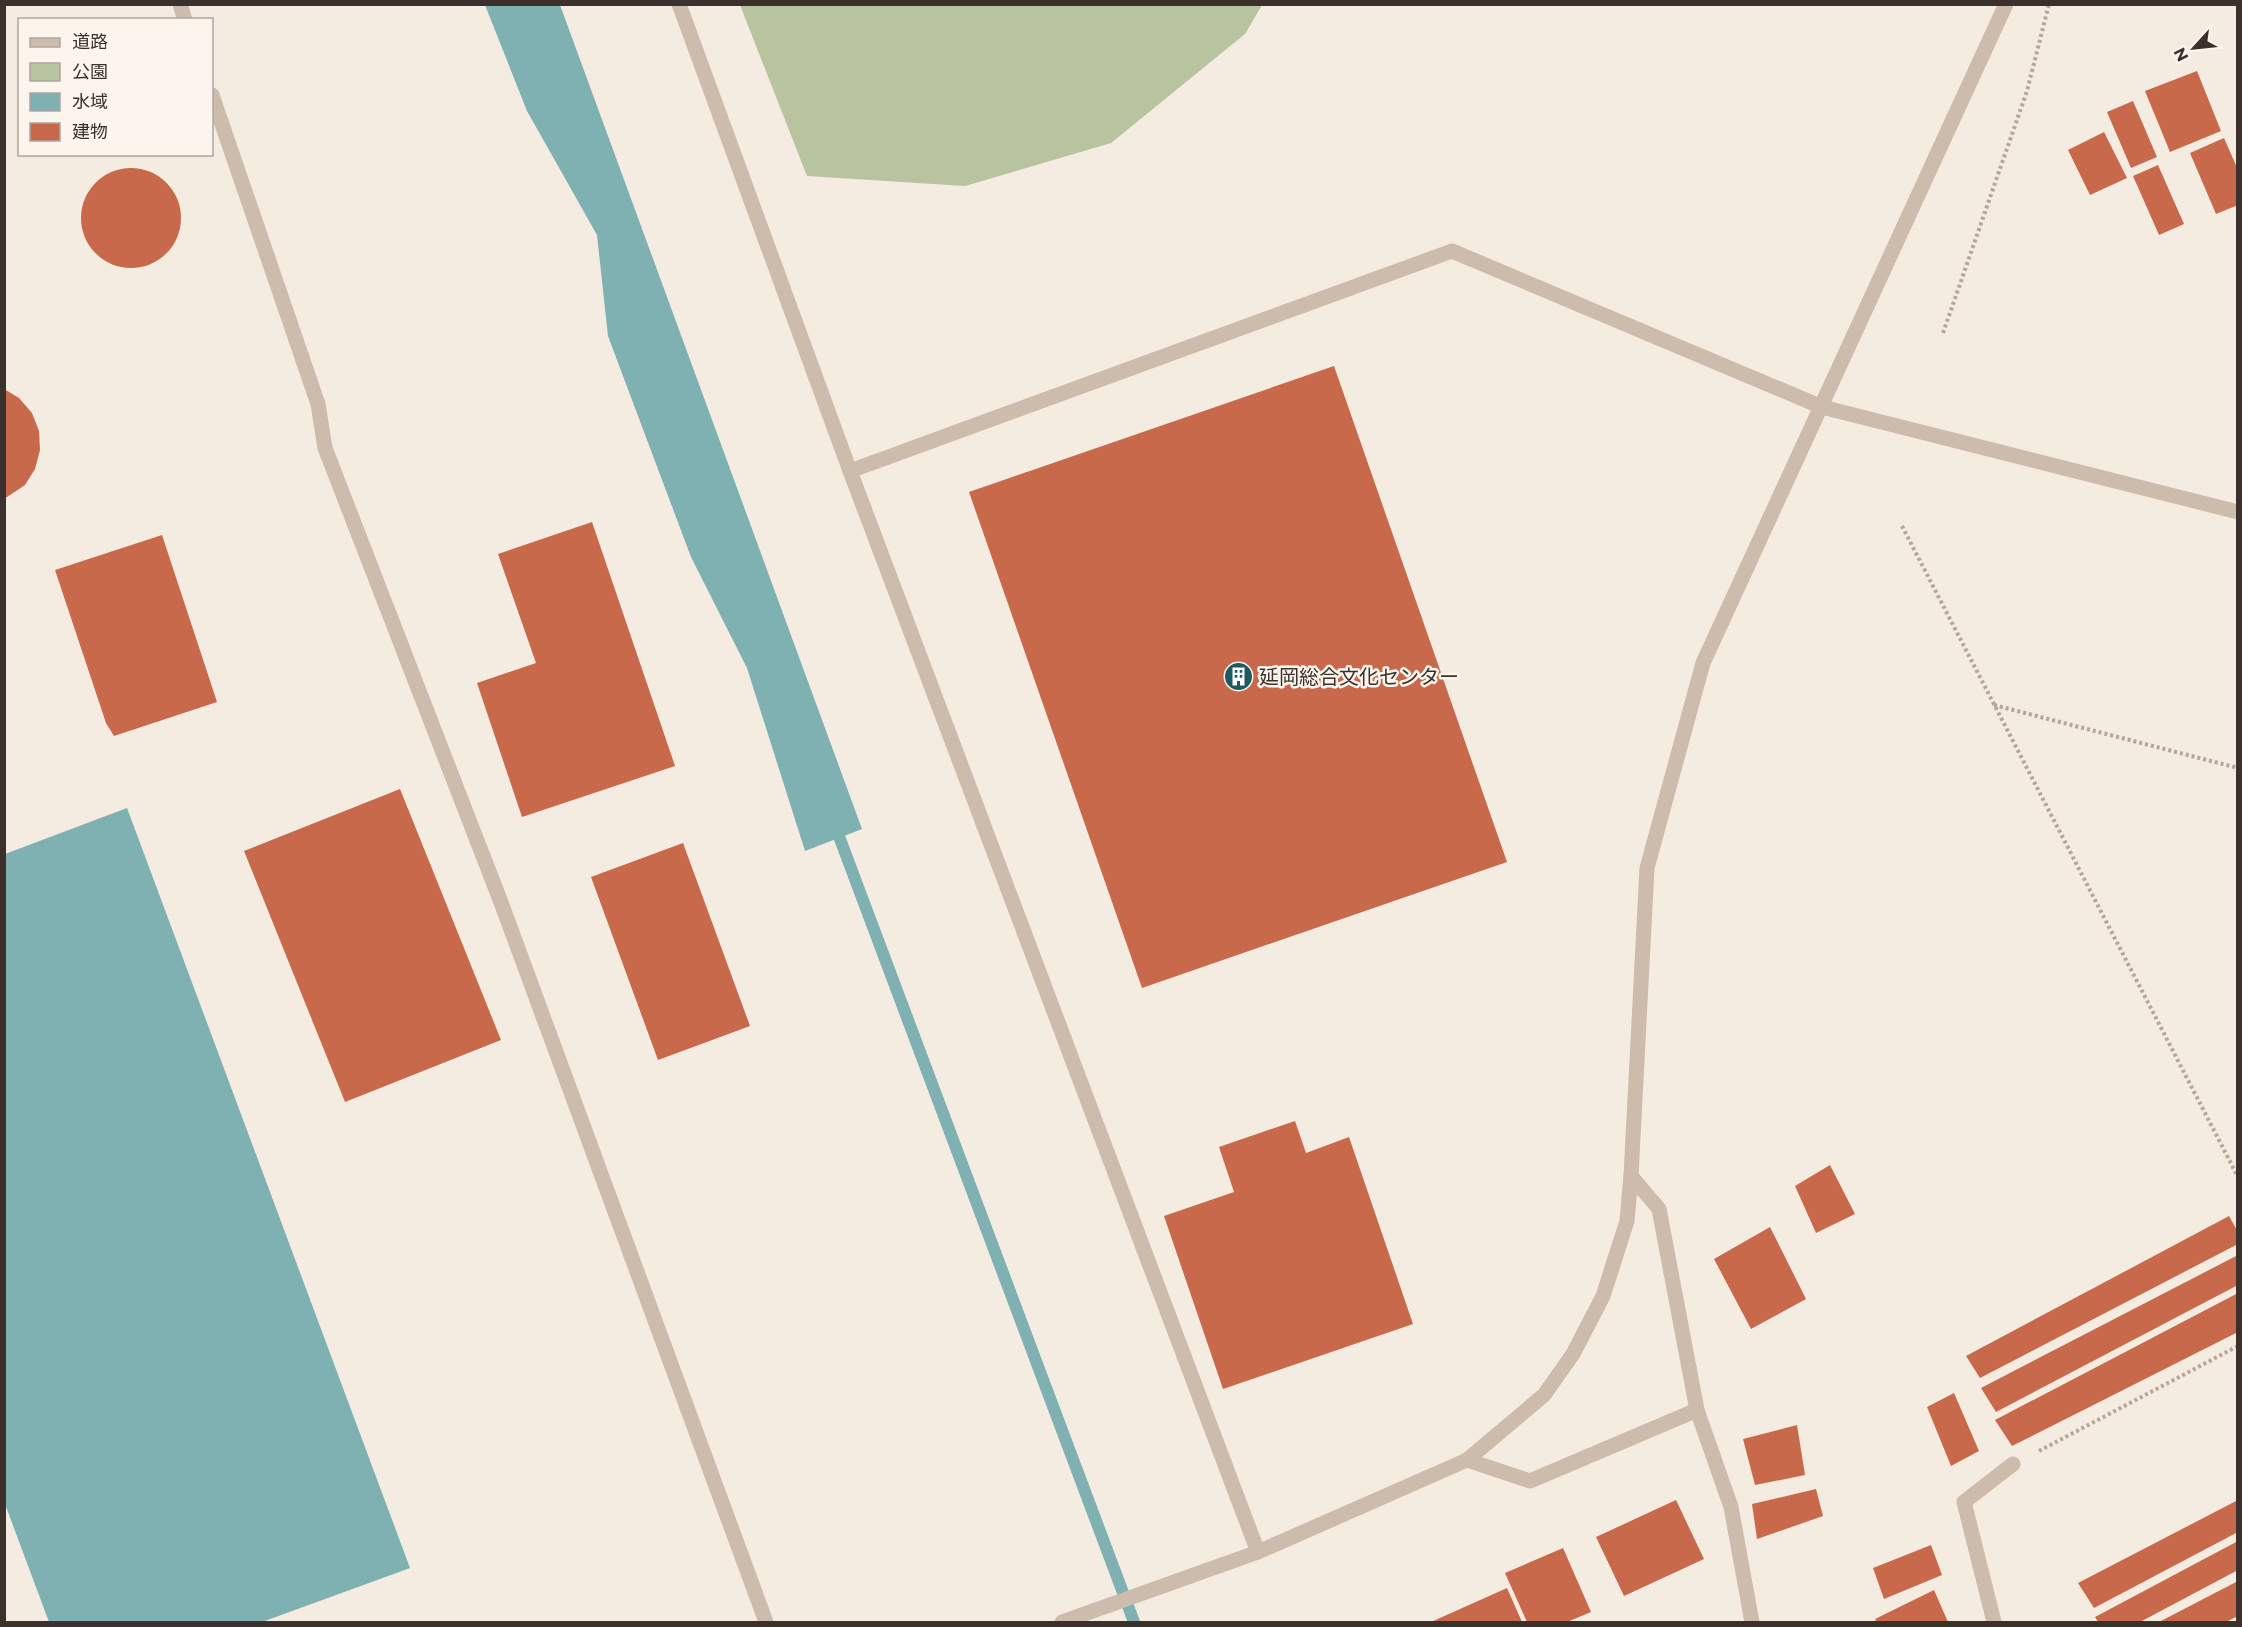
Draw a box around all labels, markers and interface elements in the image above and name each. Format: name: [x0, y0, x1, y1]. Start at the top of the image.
legend: [18, 18, 213, 156]
north arrow: [2164, 18, 2224, 78]
text: 道路: [72, 31, 108, 53]
text: N: [2170, 45, 2192, 65]
text: 公園: [72, 61, 108, 83]
text: 水域: [72, 91, 108, 113]
text: 建物: [72, 121, 108, 143]
building icon: 延岡総合文化センター: [1222, 661, 1254, 693]
place label: 延岡総合文化センター: [1259, 665, 1459, 689]

